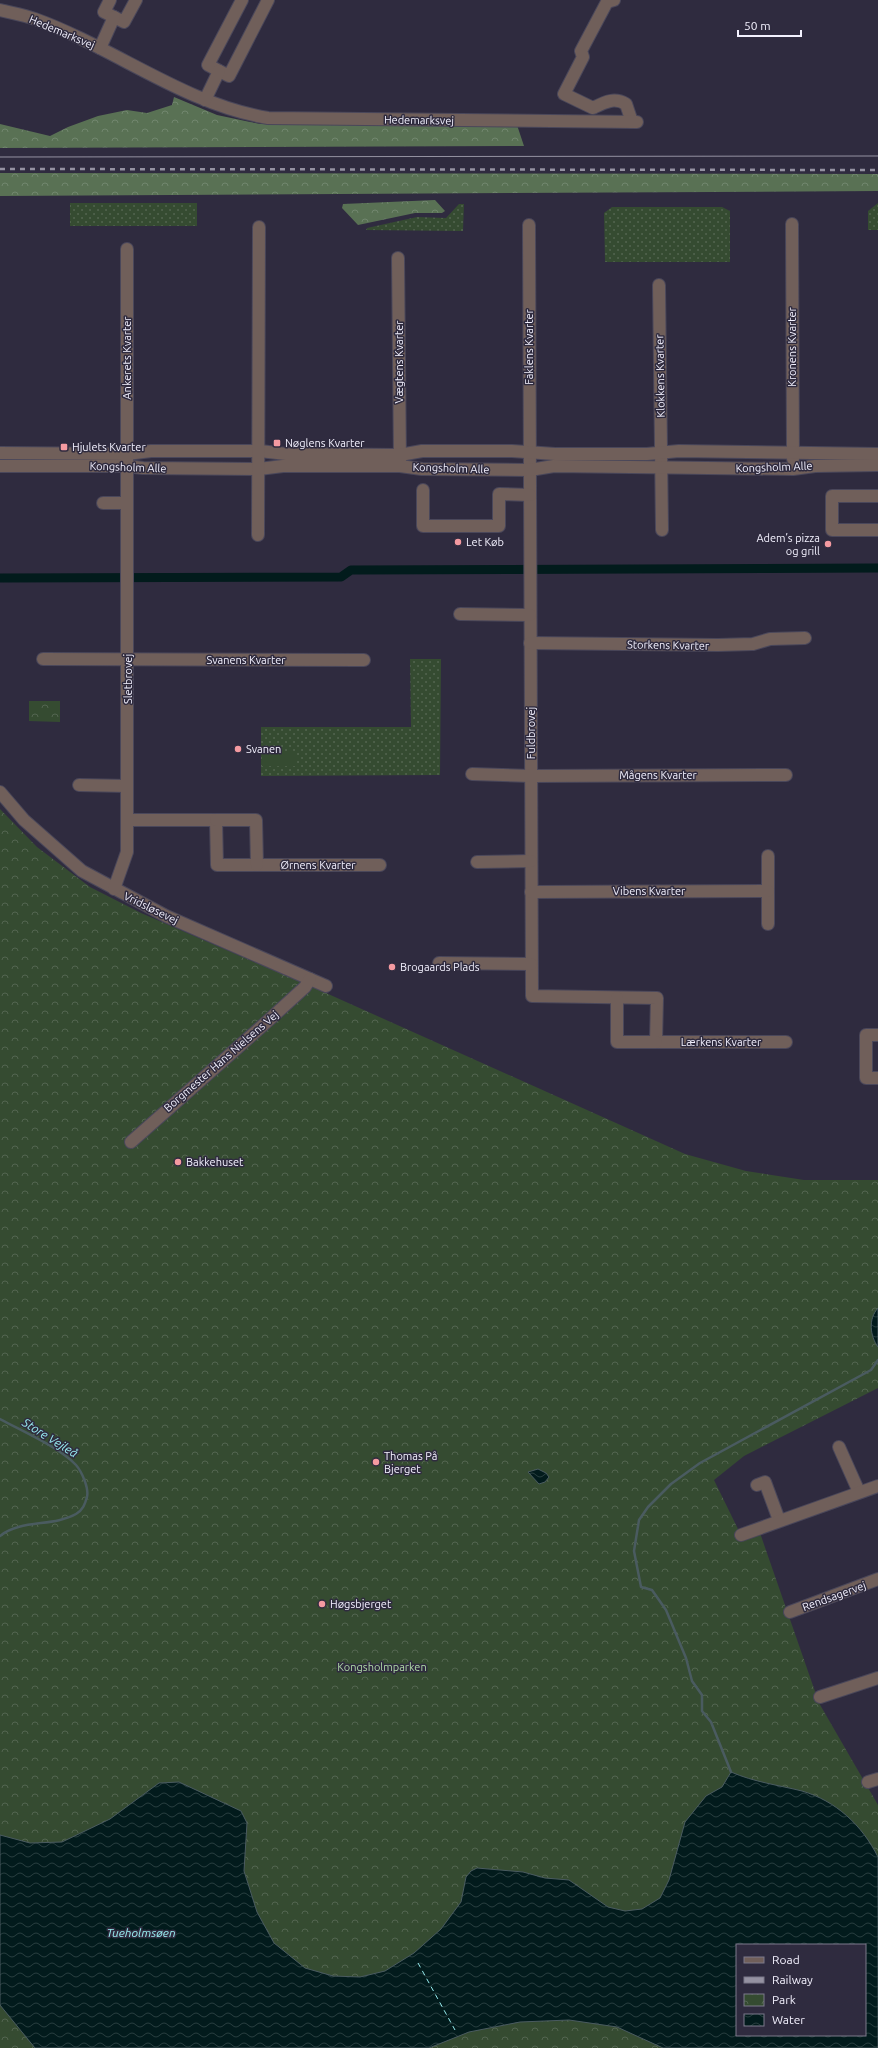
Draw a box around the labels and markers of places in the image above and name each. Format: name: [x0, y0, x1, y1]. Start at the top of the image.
place label: Nøglens Kvarter: [285, 437, 365, 449]
marker: Nøglens Kvarter: [272, 438, 282, 448]
place label: Hjulets Kvarter: [72, 441, 146, 453]
marker: Hjulets Kvarter: [59, 442, 69, 452]
place label: Adem’s pizza og grill: [756, 532, 820, 557]
place label: Let Køb: [466, 536, 504, 548]
marker: Let Køb: [453, 537, 463, 547]
marker: Adem’s pizza og grill: [823, 539, 833, 549]
place label: Svanen: [246, 743, 281, 755]
marker: Svanen: [233, 744, 243, 754]
place label: Brogaards Plads: [400, 961, 480, 973]
marker: Brogaards Plads: [387, 962, 397, 972]
place label: Bakkehuset: [186, 1156, 244, 1168]
marker: Bakkehuset: [173, 1157, 183, 1167]
place label: Thomas På Bjerget: [384, 1450, 437, 1475]
marker: Thomas På Bjerget: [371, 1457, 381, 1467]
place label: Høgsbjerget: [330, 1598, 392, 1610]
marker: Høgsbjerget: [317, 1599, 327, 1609]

